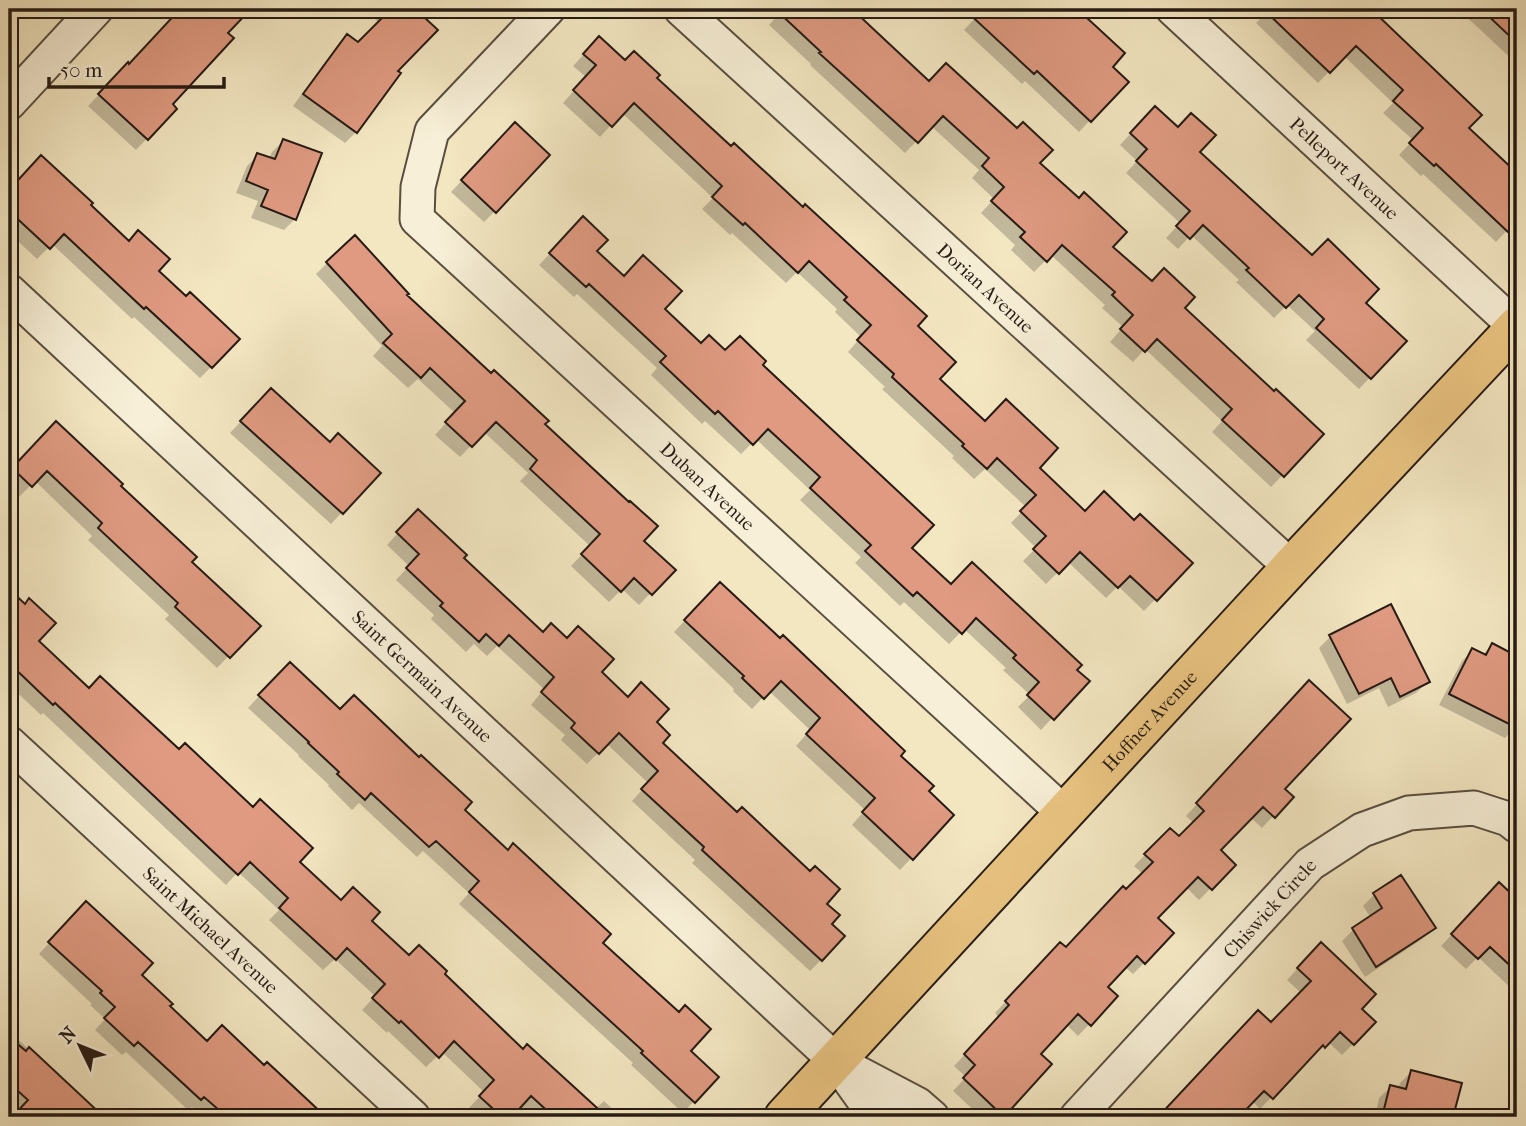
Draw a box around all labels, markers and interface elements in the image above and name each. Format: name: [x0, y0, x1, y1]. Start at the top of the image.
scale bar: [49, 46, 224, 90]
text: 50 m: [60, 58, 103, 82]
street label: Pelleport Avenue: [1285, 113, 1403, 225]
street label: Dorian Avenue: [932, 239, 1038, 338]
street label: Duban Avenue: [655, 438, 759, 536]
street label: Saint Germain Avenue: [347, 606, 497, 747]
street label: Hoffner Avenue: [1098, 666, 1202, 776]
street label: Chiswick Circle: [1219, 855, 1321, 963]
street label: Saint Michael Avenue: [138, 862, 282, 999]
north arrow: [46, 1010, 116, 1080]
text: N: [55, 1022, 82, 1048]

